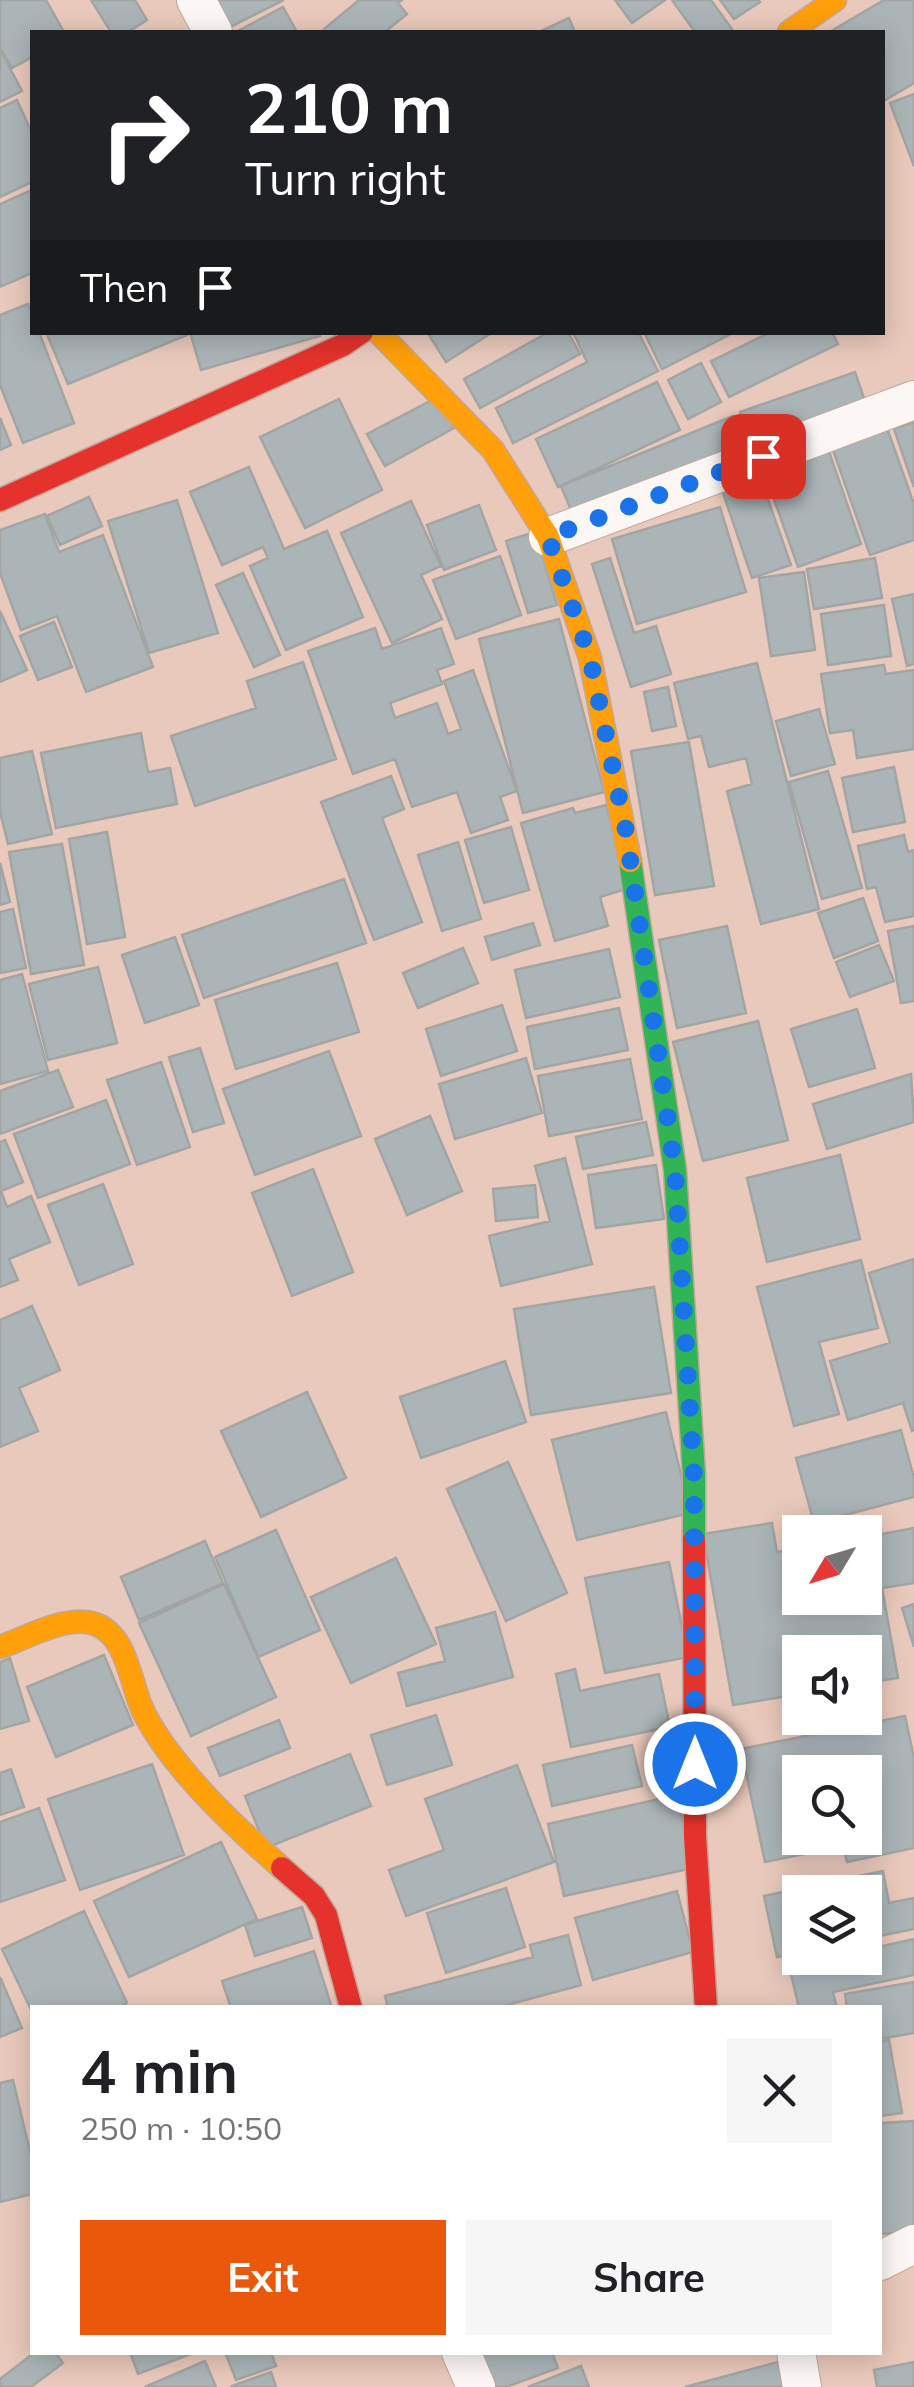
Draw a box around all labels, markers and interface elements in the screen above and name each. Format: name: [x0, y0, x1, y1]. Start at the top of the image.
text: 210 m: [245, 63, 453, 151]
icon: right: [80, 70, 210, 200]
text: Turn right: [245, 150, 446, 206]
icon: arrive: [188, 260, 243, 315]
text: Then: [80, 264, 168, 312]
pin: [721, 414, 806, 499]
icon: arrive: [736, 429, 791, 484]
north arrow: [782, 1515, 882, 1615]
map controls: [782, 1515, 882, 1975]
button: sound: [782, 1635, 882, 1735]
position arrow: [643, 1712, 747, 1816]
button: search: [782, 1755, 882, 1855]
button: layers: [782, 1875, 882, 1975]
text: 4 min: [80, 2033, 238, 2108]
button: close: [727, 2038, 832, 2143]
text: 250 m · 10:50: [80, 2108, 282, 2148]
button: Exit: [80, 2220, 446, 2335]
button: Share: [466, 2220, 832, 2335]

